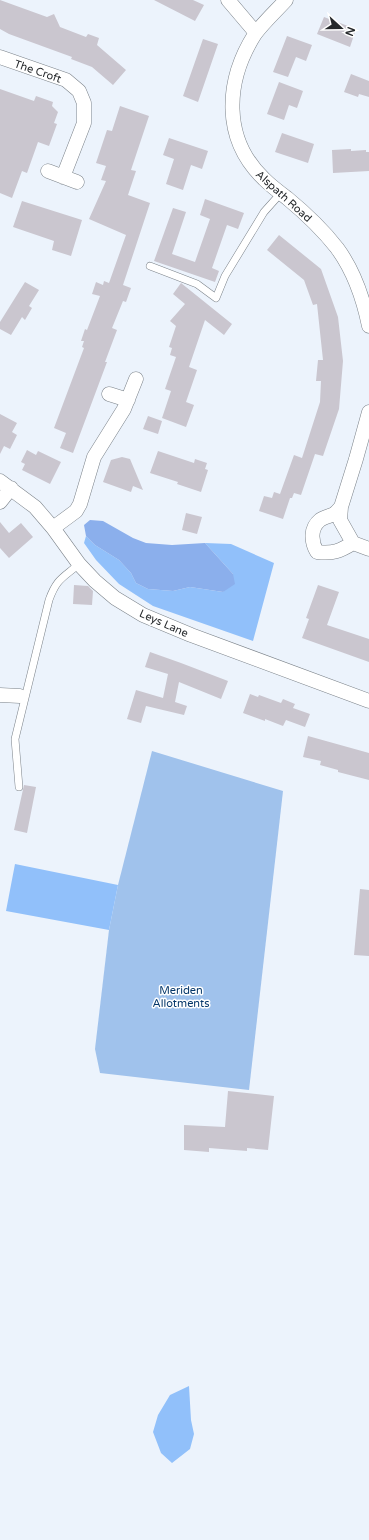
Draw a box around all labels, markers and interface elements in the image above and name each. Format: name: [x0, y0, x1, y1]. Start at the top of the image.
north arrow: [321, 8, 361, 48]
text: N: [342, 25, 358, 38]
street label: The Croft: [13, 57, 63, 86]
street label: Alspath Road: [253, 168, 314, 225]
street label: Leys Lane: [137, 607, 190, 640]
park label: Meriden Allotments: [153, 984, 209, 1010]

